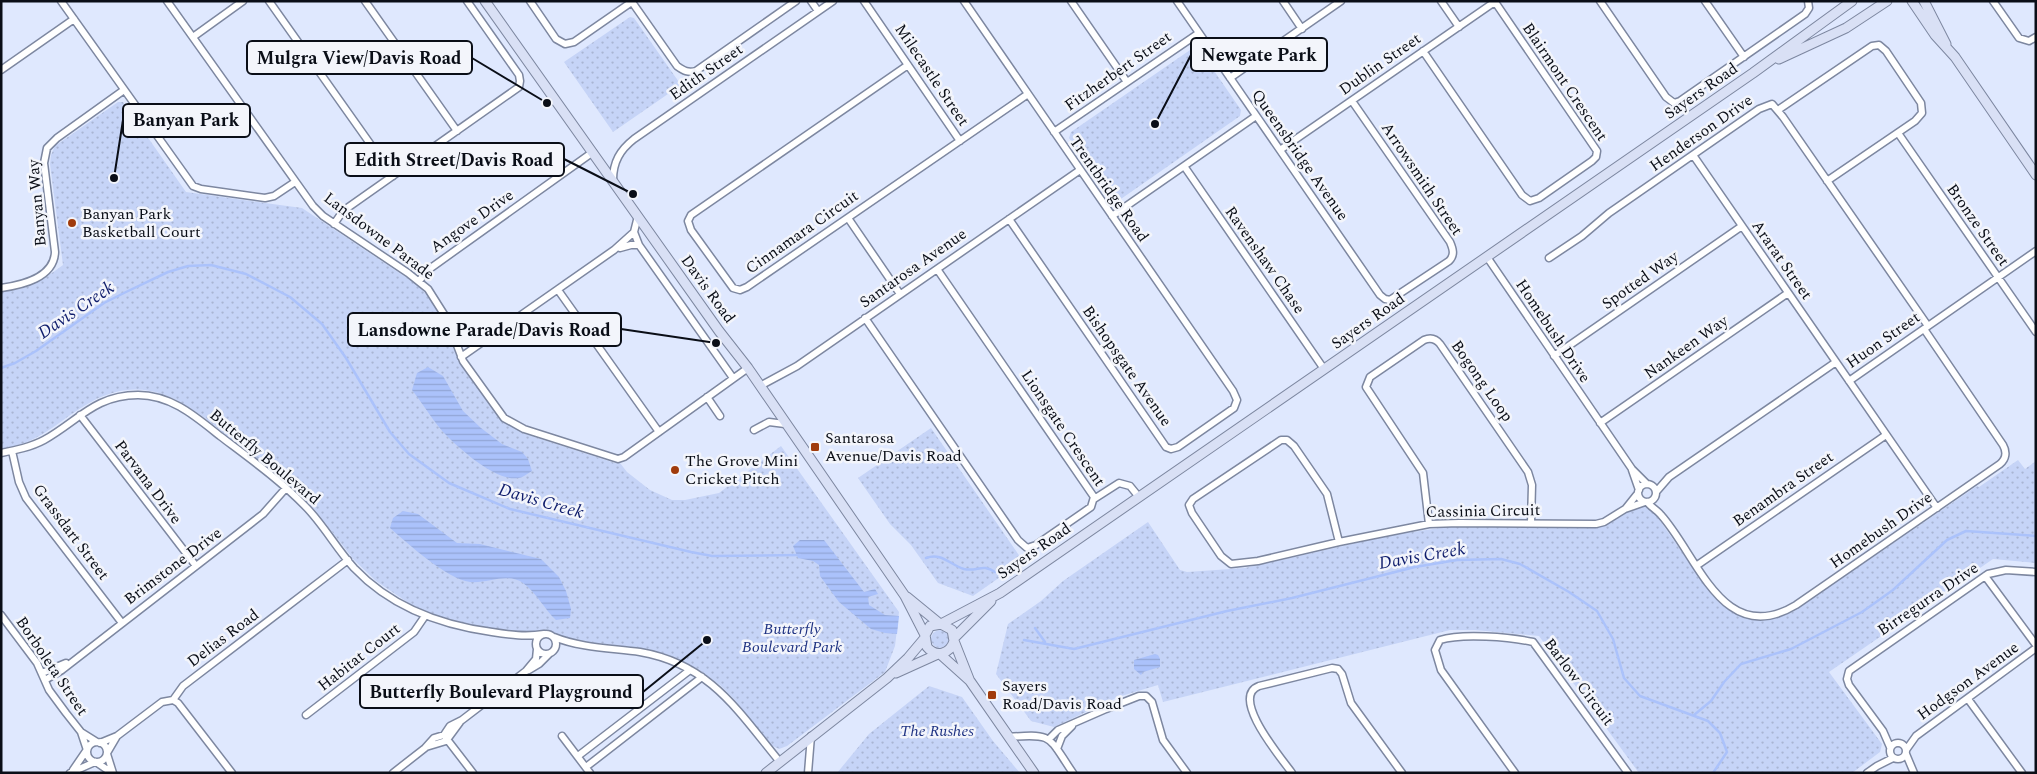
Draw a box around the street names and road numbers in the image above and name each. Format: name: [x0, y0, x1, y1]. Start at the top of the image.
street label: Blairmont Crescent: [1516, 18, 1614, 146]
street label: Milecastle Street: [889, 19, 975, 131]
street label: Fitzherbert Street: [1059, 25, 1177, 117]
street label: Dublin Street: [1334, 27, 1426, 101]
street label: Edith Street: [664, 38, 748, 106]
street label: Sayers Road: [1659, 57, 1743, 125]
street label: Queensbridge Avenue: [1245, 84, 1355, 226]
street label: Henderson Drive: [1645, 88, 1757, 178]
street label: Arrowsmith Street: [1375, 118, 1469, 241]
street label: Trentbridge Road: [1063, 131, 1155, 247]
street label: Banyan Way: [21, 157, 53, 247]
street label: Bronze Street: [1941, 179, 2016, 271]
street label: Angove Drive: [425, 183, 519, 259]
street label: Cinnamara Circuit: [741, 184, 864, 280]
street label: Lansdowne Parade: [318, 186, 440, 286]
street label: Ravenshaw Chase: [1219, 201, 1311, 319]
street label: Ararat Street: [1746, 215, 1818, 305]
street label: Santarosa Avenue: [855, 222, 971, 314]
street label: Spotted Way: [1597, 244, 1684, 315]
street label: Davis Road: [675, 250, 741, 328]
street label: Homebush Drive: [1509, 274, 1597, 388]
street label: Sayers Road: [1326, 287, 1410, 355]
street label: Bishopsgate Avenue: [1076, 301, 1178, 431]
street label: Huon Street: [1841, 305, 1925, 374]
street label: Nankeen Way: [1639, 308, 1734, 385]
street label: Bogong Loop: [1445, 335, 1519, 427]
street label: Lionsgate Crescent: [1015, 365, 1111, 492]
street label: Butterfly Boulevard: [204, 403, 326, 511]
street label: Parvana Drive: [108, 435, 188, 529]
street label: Benambra Street: [1728, 445, 1839, 533]
street label: Grassdart Street: [27, 479, 115, 585]
street label: Homebush Drive: [1825, 486, 1937, 574]
street label: Cassinia Circuit: [1426, 498, 1541, 524]
street label: Sayers Road: [992, 517, 1076, 585]
street label: Brimstone Drive: [119, 521, 227, 611]
street label: Birregurra Drive: [1873, 556, 1983, 642]
street label: Delias Road: [182, 603, 264, 673]
street label: Borboleta Street: [10, 612, 94, 721]
street label: Habitat Court: [313, 617, 406, 697]
street label: Barlow Circuit: [1538, 633, 1620, 731]
street label: Hodgson Avenue: [1912, 636, 2024, 726]

